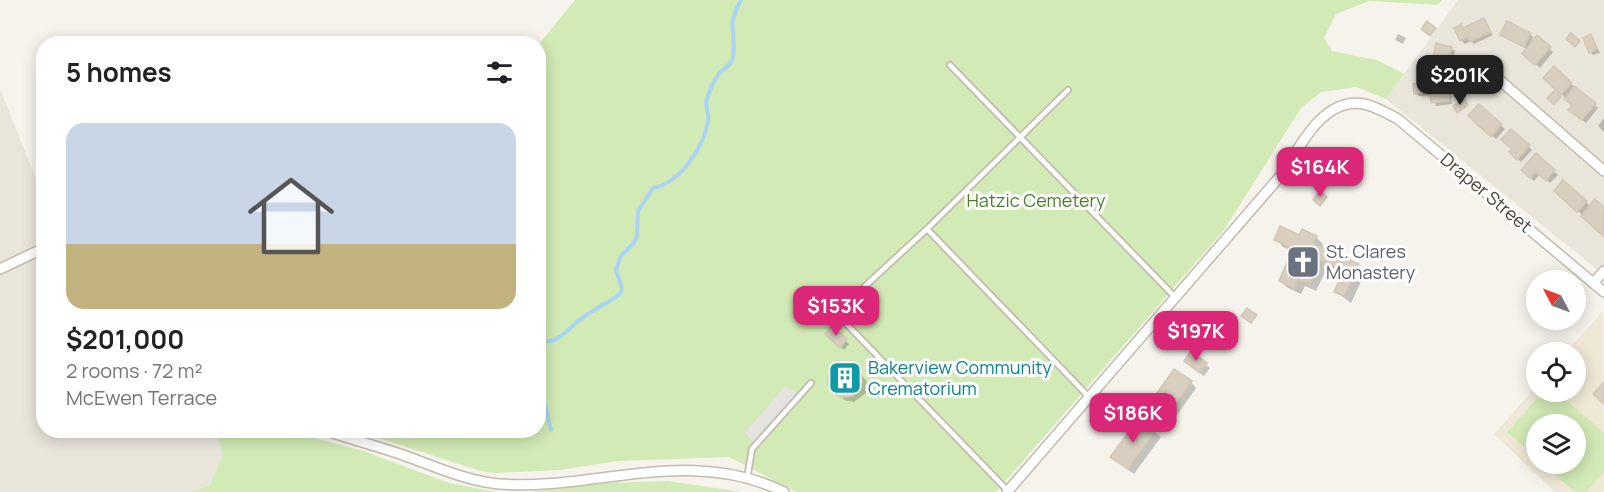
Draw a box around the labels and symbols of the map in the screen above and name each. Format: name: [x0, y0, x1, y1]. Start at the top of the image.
pin: $201K: [1418, 55, 1502, 106]
pin: $164K: [1278, 147, 1362, 198]
street label: Draper Street: [1436, 147, 1537, 238]
park label: Hatzic Cemetery: [967, 188, 1106, 212]
place label: St. Clares Monastery: [1326, 239, 1416, 284]
church icon: St. Clares Monastery: [1285, 244, 1321, 280]
north arrow: [1526, 270, 1586, 330]
pin: $153K: [794, 286, 878, 337]
pin: $197K: [1154, 311, 1238, 362]
place label: Bakerview Community Crematorium: [868, 355, 1052, 400]
building icon: Bakerview Community Crematorium: [827, 360, 863, 396]
pin: $186K: [1091, 393, 1175, 444]

